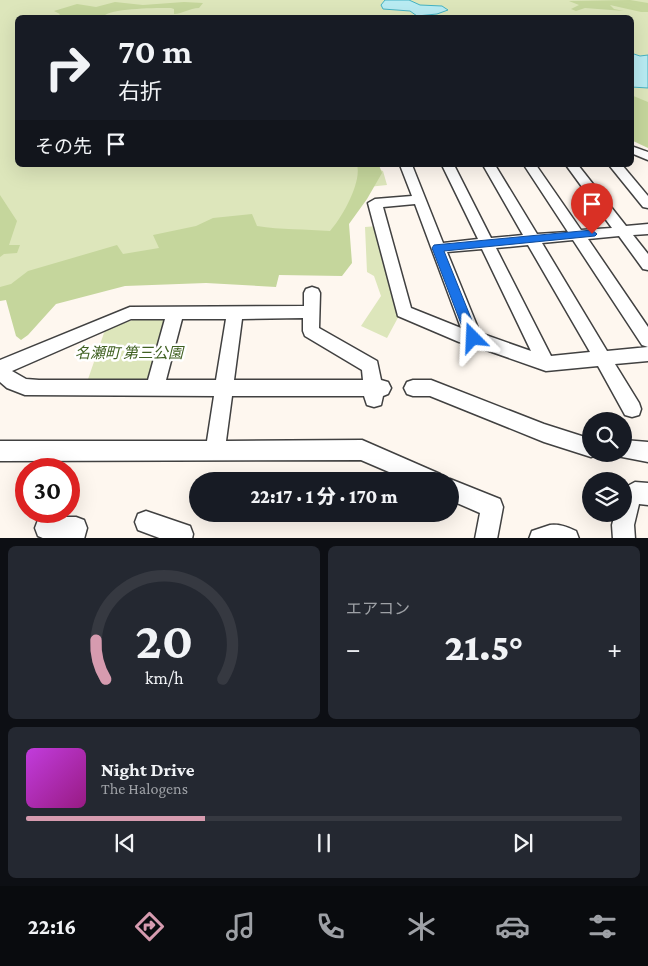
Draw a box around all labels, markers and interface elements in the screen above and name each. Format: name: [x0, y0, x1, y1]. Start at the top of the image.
text: 70 m: [118, 32, 192, 71]
icon: right: [35, 35, 100, 100]
text: 右折: [118, 79, 162, 104]
icon: arrive: [102, 130, 130, 158]
text: その先: [35, 136, 92, 157]
pin: [571, 183, 613, 234]
icon: arrive: [578, 190, 606, 218]
position arrow: [446, 311, 498, 363]
park label: 名瀬町 第三公園: [75, 345, 185, 361]
map controls: [582, 412, 632, 522]
button: search: [582, 412, 632, 462]
speed limit sign: 30: [15, 458, 80, 523]
button: layers: [582, 472, 632, 522]
text: 22:17 · 1 分 · 170 m: [250, 486, 398, 507]
text: エアコン: [346, 600, 410, 617]
text: 20: [135, 611, 193, 669]
text: 21.5°: [444, 626, 524, 668]
text: −: [346, 633, 361, 664]
text: +: [607, 633, 622, 664]
text: km/h: [145, 668, 184, 688]
text: Night Drive: [101, 759, 194, 780]
text: The Halogens: [101, 780, 188, 797]
icon: previous: [111, 829, 139, 857]
icon: pause: [310, 829, 338, 857]
icon: next: [509, 829, 537, 857]
icon: directions: [132, 909, 167, 944]
icon: music: [223, 909, 258, 944]
icon: phone: [313, 909, 348, 944]
icon: climate: [404, 909, 439, 944]
icon: car: [495, 909, 530, 944]
icon: filters: [585, 909, 620, 944]
text: 22:16: [28, 914, 76, 939]

